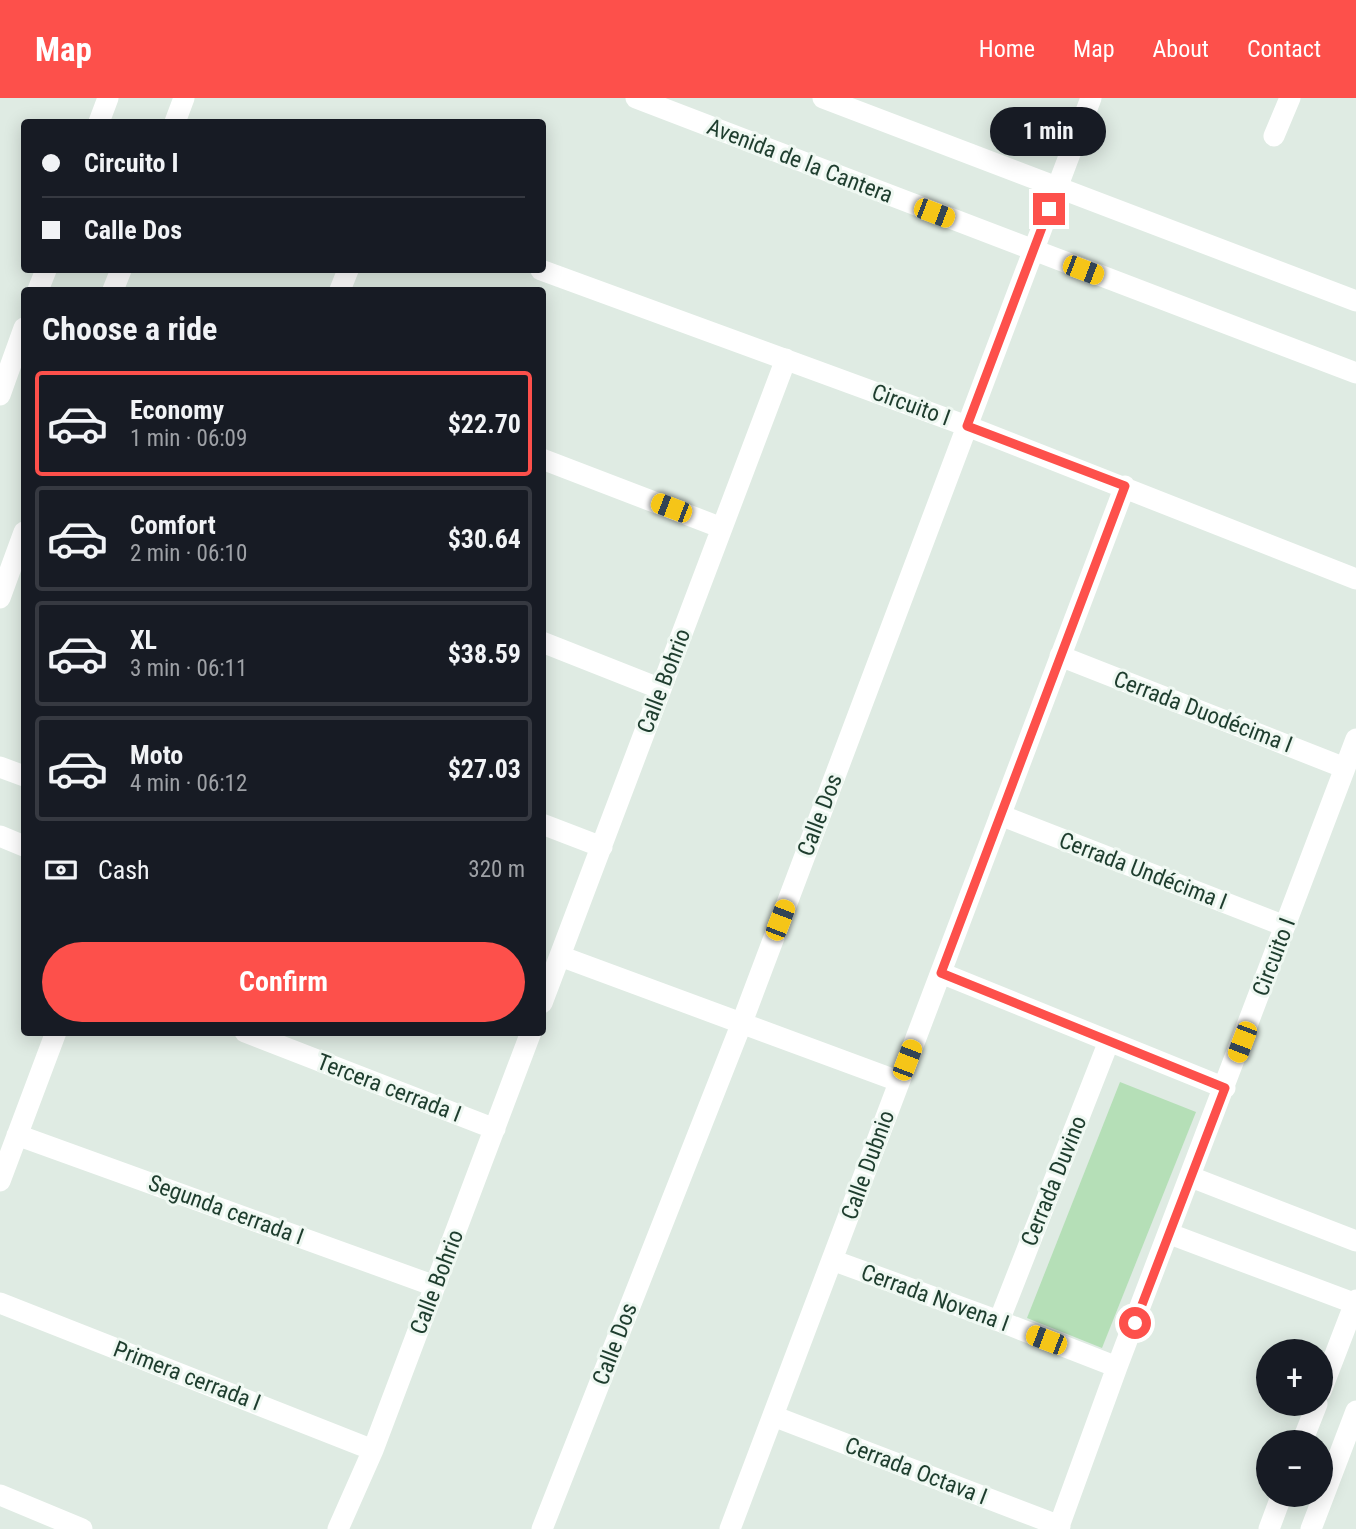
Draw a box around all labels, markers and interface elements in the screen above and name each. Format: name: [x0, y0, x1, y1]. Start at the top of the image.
text: Map: [35, 30, 92, 69]
text: Home: [979, 35, 1035, 63]
text: Map: [1073, 35, 1115, 63]
text: About: [1153, 35, 1209, 63]
text: Contact: [1247, 35, 1321, 63]
callout: 1 min: [991, 108, 1107, 156]
street label: Avenida de la Cantera: [703, 113, 897, 209]
text: 1 min: [1022, 118, 1074, 145]
text: Circuito I: [84, 148, 179, 178]
route end: [1033, 193, 1065, 225]
car: [911, 196, 958, 230]
text: Calle Dos: [84, 215, 182, 245]
car: [1060, 253, 1107, 287]
text: Choose a ride: [42, 310, 217, 348]
street label: Circuito I: [868, 378, 954, 432]
icon: car: [46, 392, 109, 455]
text: Economy: [130, 395, 224, 425]
text: $22.70: [448, 409, 521, 439]
text: 1 min · 06:09: [130, 425, 247, 452]
car: [648, 491, 695, 525]
icon: car: [46, 507, 109, 570]
text: Comfort: [130, 510, 216, 540]
text: $30.64: [448, 524, 521, 554]
text: 2 min · 06:10: [130, 540, 247, 567]
icon: car: [46, 622, 109, 685]
text: XL: [130, 625, 157, 655]
street label: Calle Bohrio: [632, 625, 696, 737]
text: $38.59: [448, 639, 521, 669]
text: 3 min · 06:11: [130, 655, 247, 682]
street label: Cerrada Duodécima I: [1110, 665, 1296, 759]
icon: car: [46, 737, 109, 800]
text: Moto: [130, 740, 183, 770]
text: $27.03: [448, 754, 521, 784]
text: 4 min · 06:12: [130, 770, 247, 797]
street label: Calle Dos: [792, 770, 848, 860]
street label: Cerrada Undécima I: [1055, 827, 1231, 915]
icon: cash: [42, 851, 80, 889]
text: Cash: [98, 855, 150, 885]
text: 320 m: [468, 856, 525, 883]
car: [763, 897, 798, 943]
street label: Circuito I: [1247, 914, 1301, 1000]
button: Confirm: [42, 942, 525, 1022]
car: [1225, 1019, 1260, 1065]
car: [890, 1037, 925, 1083]
street label: Tercera cerrada I: [313, 1048, 465, 1128]
street label: Calle Dubnio: [836, 1107, 900, 1223]
street label: Cerrada Duvino: [1016, 1112, 1092, 1250]
street label: Segunda cerrada I: [145, 1169, 307, 1251]
street label: Calle Bohrio: [405, 1226, 469, 1338]
street label: Cerrada Novena I: [857, 1259, 1013, 1337]
street label: Calle Dos: [587, 1299, 643, 1389]
route start: [1119, 1307, 1151, 1339]
car: [1023, 1323, 1070, 1357]
street label: Primera cerrada I: [110, 1336, 264, 1416]
map controls: [1256, 1339, 1333, 1507]
button: +: [1256, 1339, 1333, 1416]
button: −: [1256, 1430, 1333, 1507]
street label: Cerrada Octava I: [841, 1432, 991, 1510]

